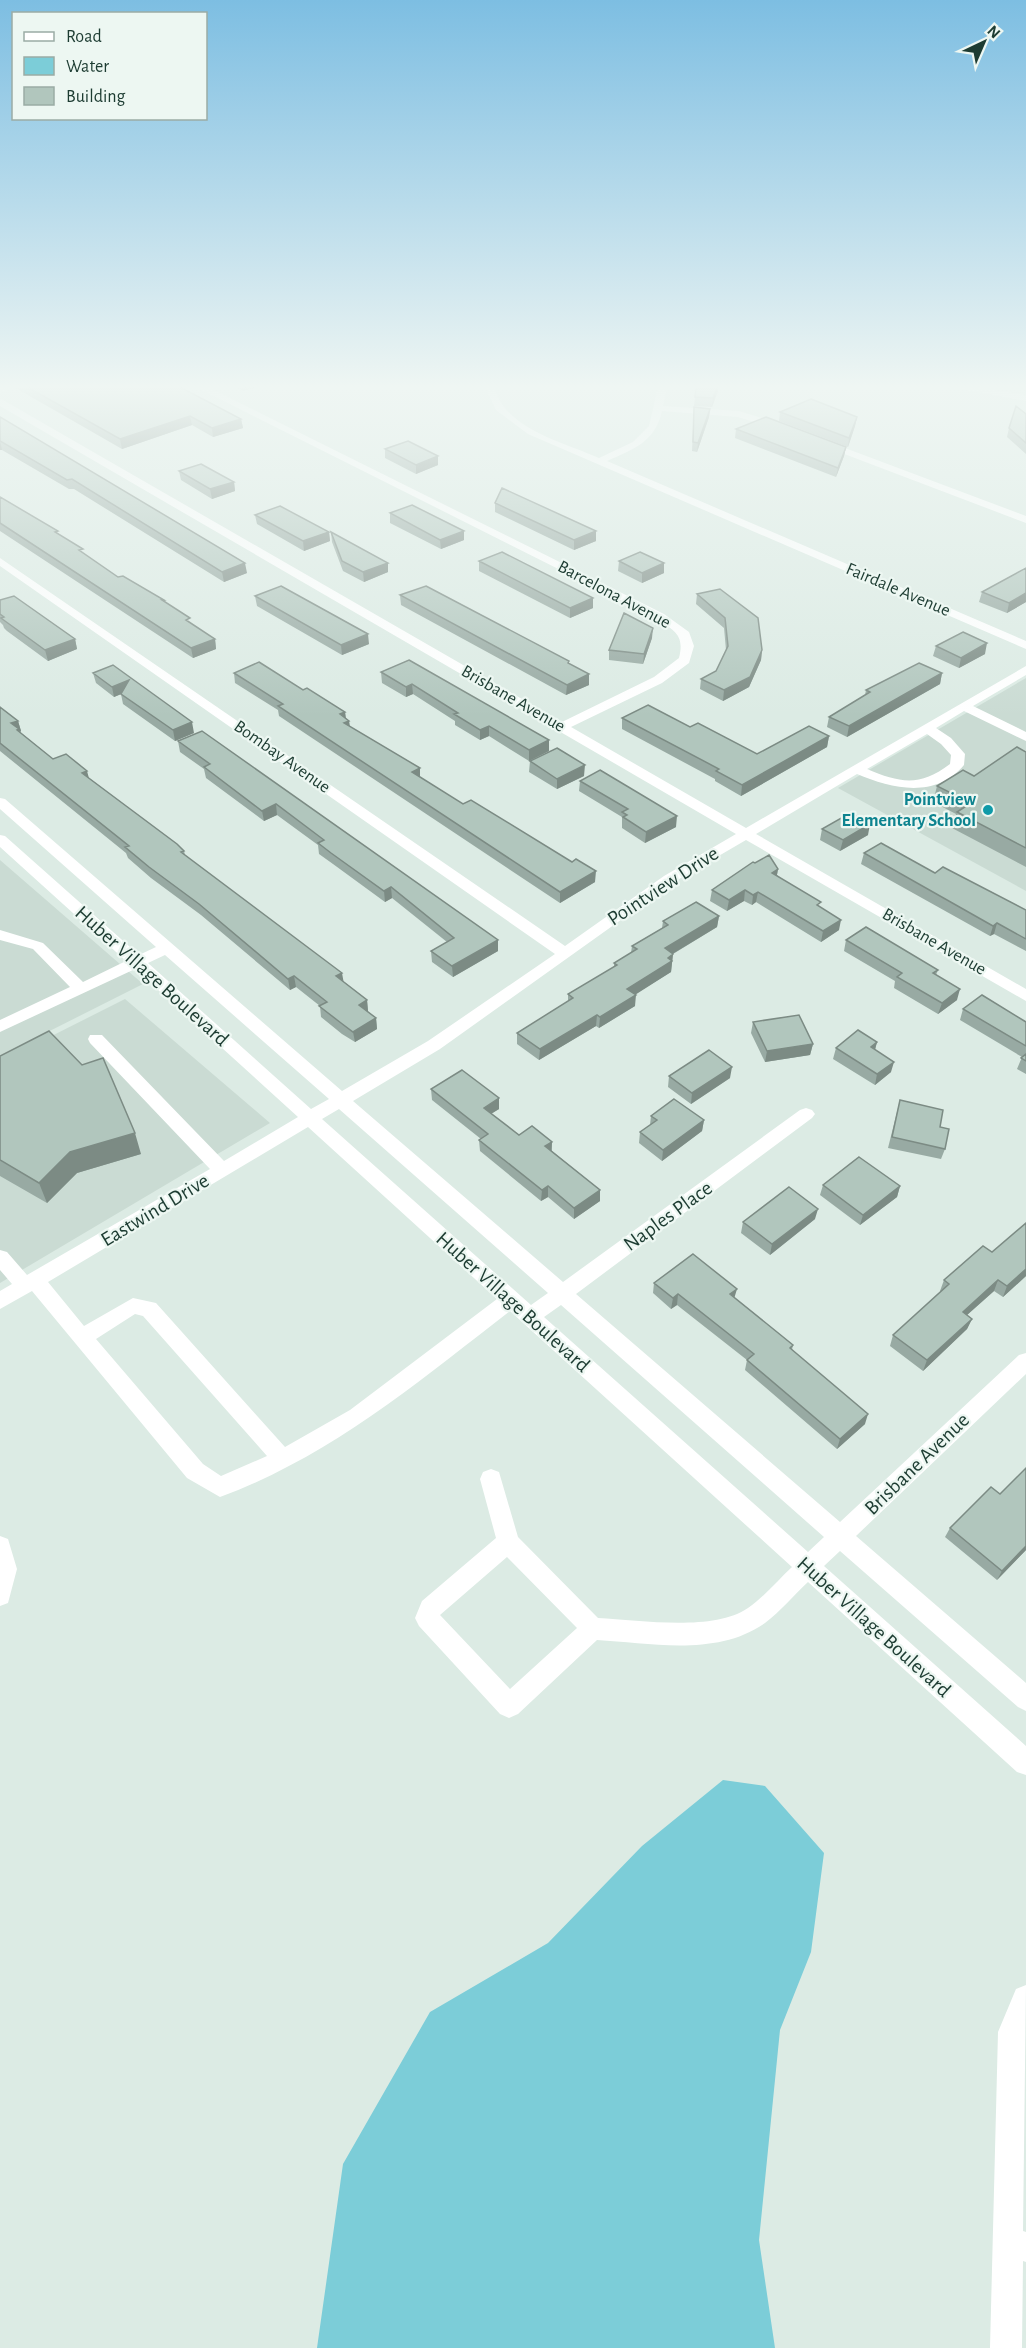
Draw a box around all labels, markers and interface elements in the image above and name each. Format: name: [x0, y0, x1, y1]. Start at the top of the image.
legend: [12, 12, 207, 120]
north arrow: [954, 12, 1014, 72]
text: N: [984, 22, 1003, 42]
text: Road: [66, 28, 102, 46]
text: Water: [66, 58, 109, 76]
text: Building: [66, 88, 126, 106]
street label: Barcelona Avenue: [555, 558, 673, 632]
street label: Fairdale Avenue: [843, 560, 953, 620]
street label: Brisbane Avenue: [458, 662, 568, 736]
street label: Bombay Avenue: [231, 717, 333, 797]
place label: Pointview Elementary School: [841, 791, 976, 830]
marker: Pointview Elementary School: [981, 803, 995, 817]
street label: Pointview Drive: [604, 842, 722, 930]
street label: Huber Village Boulevard: [71, 902, 233, 1050]
street label: Brisbane Avenue: [879, 905, 989, 979]
street label: Eastwind Drive: [97, 1170, 213, 1250]
street label: Naples Place: [620, 1177, 716, 1255]
street label: Huber Village Boulevard: [432, 1228, 594, 1376]
street label: Brisbane Avenue: [861, 1409, 973, 1519]
street label: Huber Village Boulevard: [793, 1553, 955, 1701]

